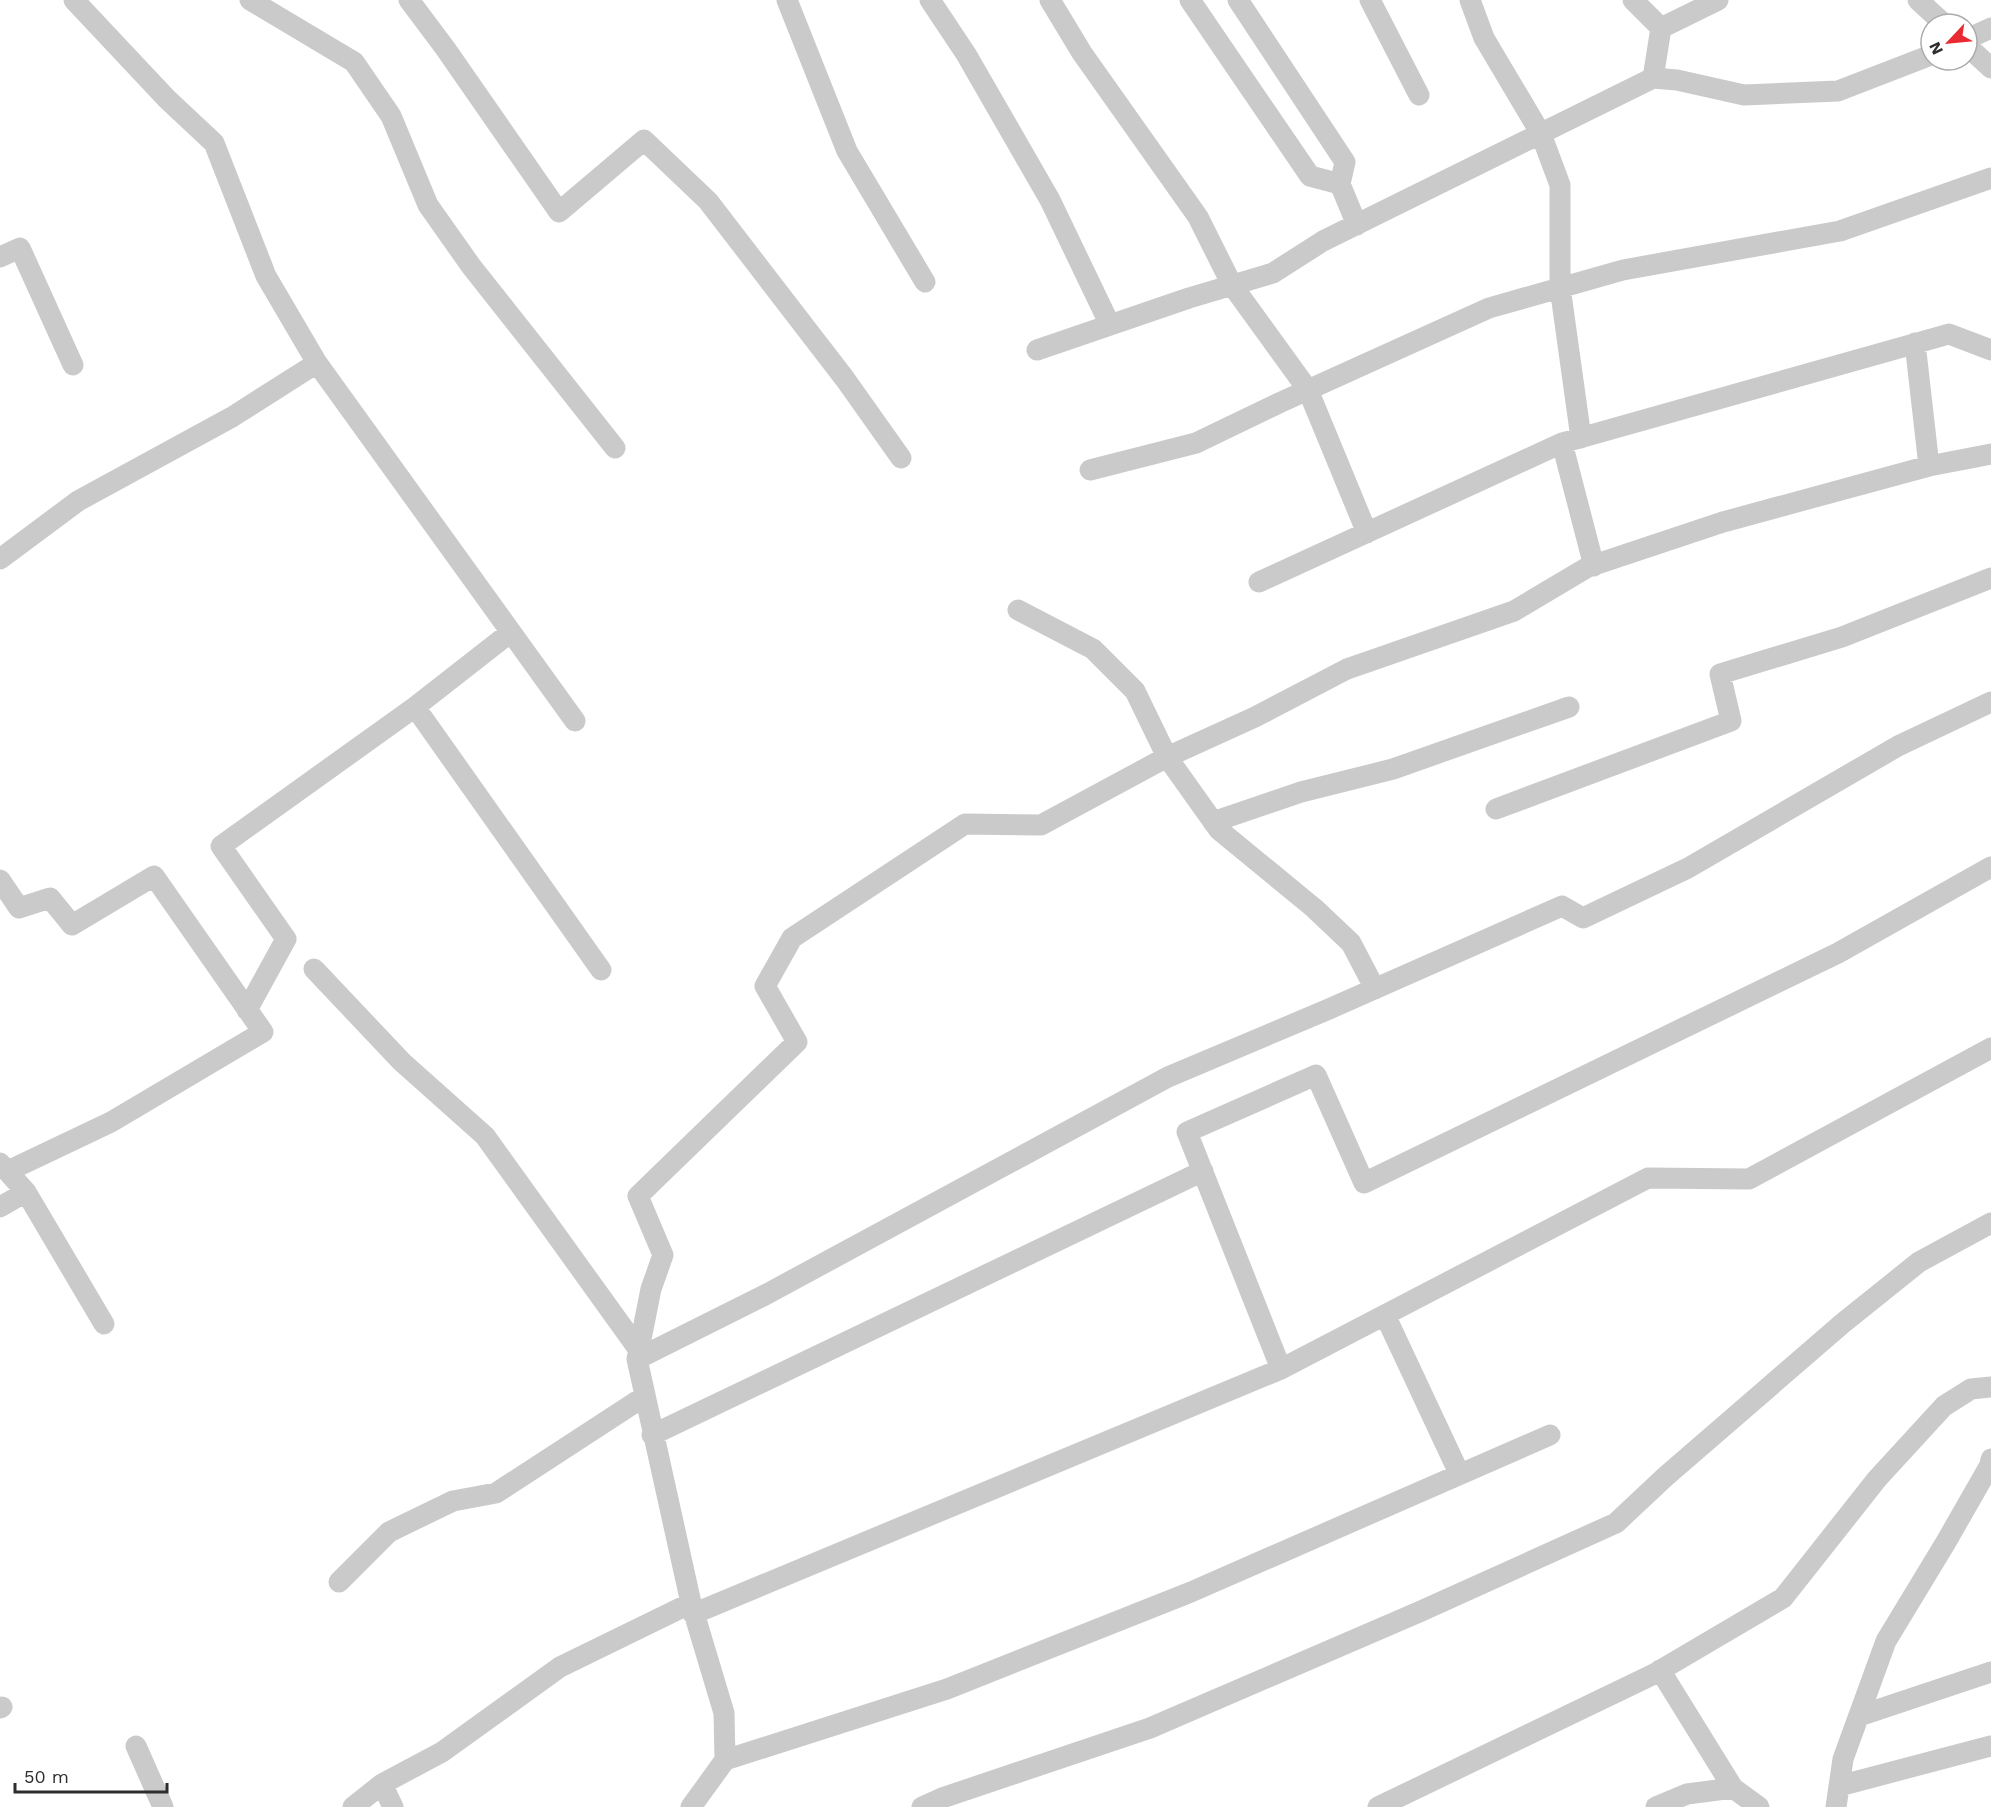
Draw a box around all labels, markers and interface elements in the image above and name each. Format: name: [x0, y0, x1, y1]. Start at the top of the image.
north arrow: [1919, 12, 1979, 72]
text: N: [1925, 39, 1947, 58]
scale bar: [15, 1756, 166, 1794]
text: 50 m: [24, 1766, 69, 1787]

